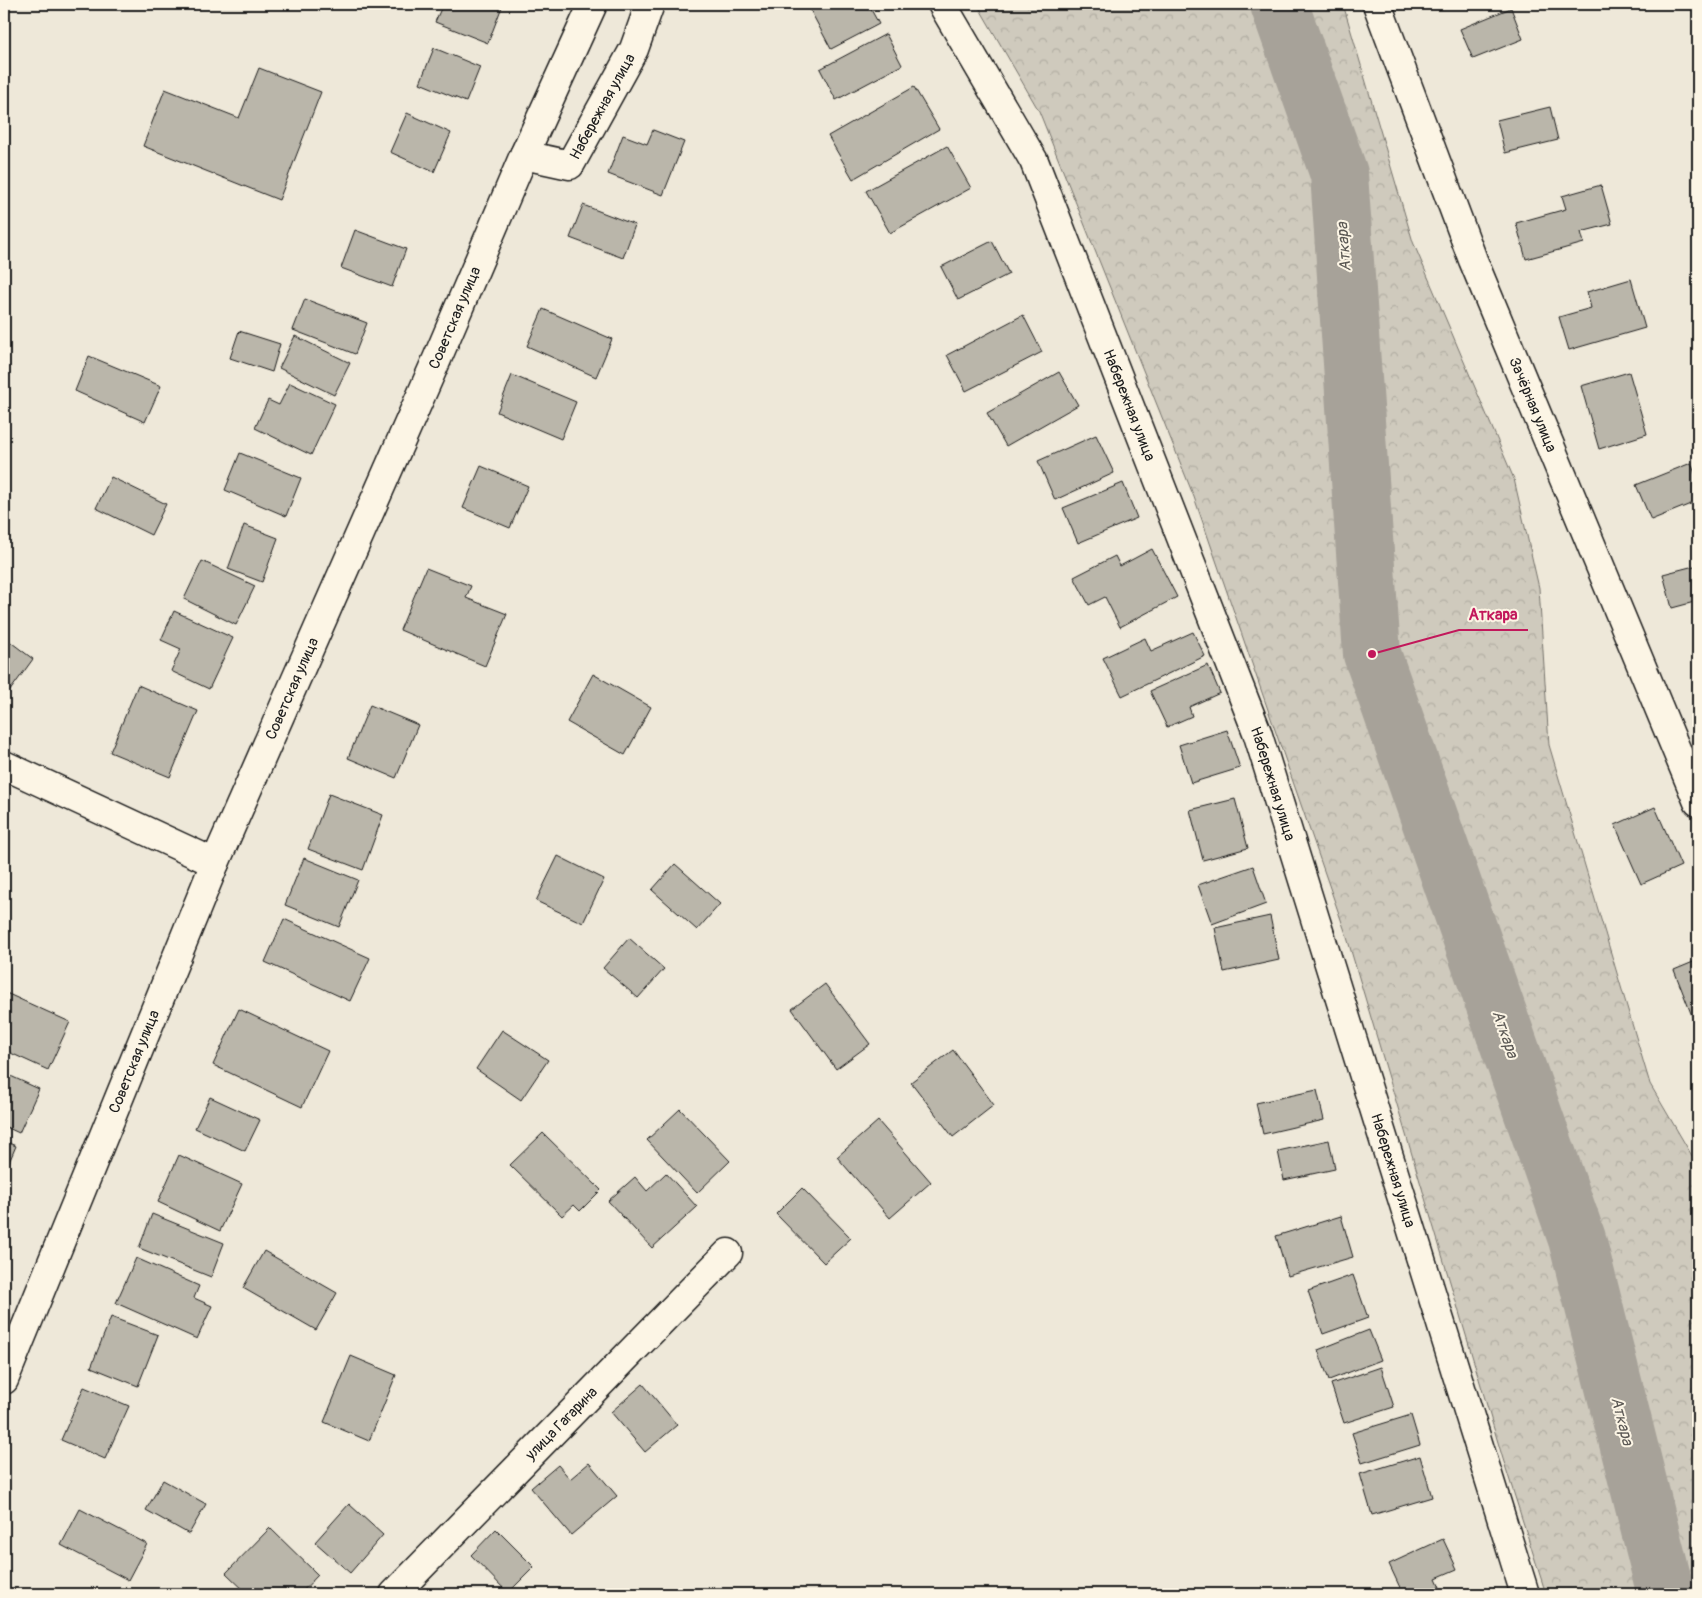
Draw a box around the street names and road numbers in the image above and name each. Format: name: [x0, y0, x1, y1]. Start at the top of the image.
street label: Набережная улица: [565, 50, 639, 163]
street label: Советская улица: [424, 264, 485, 372]
street label: Набережная улица: [1099, 346, 1160, 464]
street label: Зачёрная улица: [1505, 354, 1561, 455]
street label: Советская улица: [261, 635, 323, 743]
street label: Набережная улица: [1246, 724, 1300, 843]
street label: Советская улица: [104, 1007, 164, 1116]
street label: Набережная улица: [1367, 1111, 1420, 1230]
street label: улица Гагарина: [520, 1383, 601, 1465]

